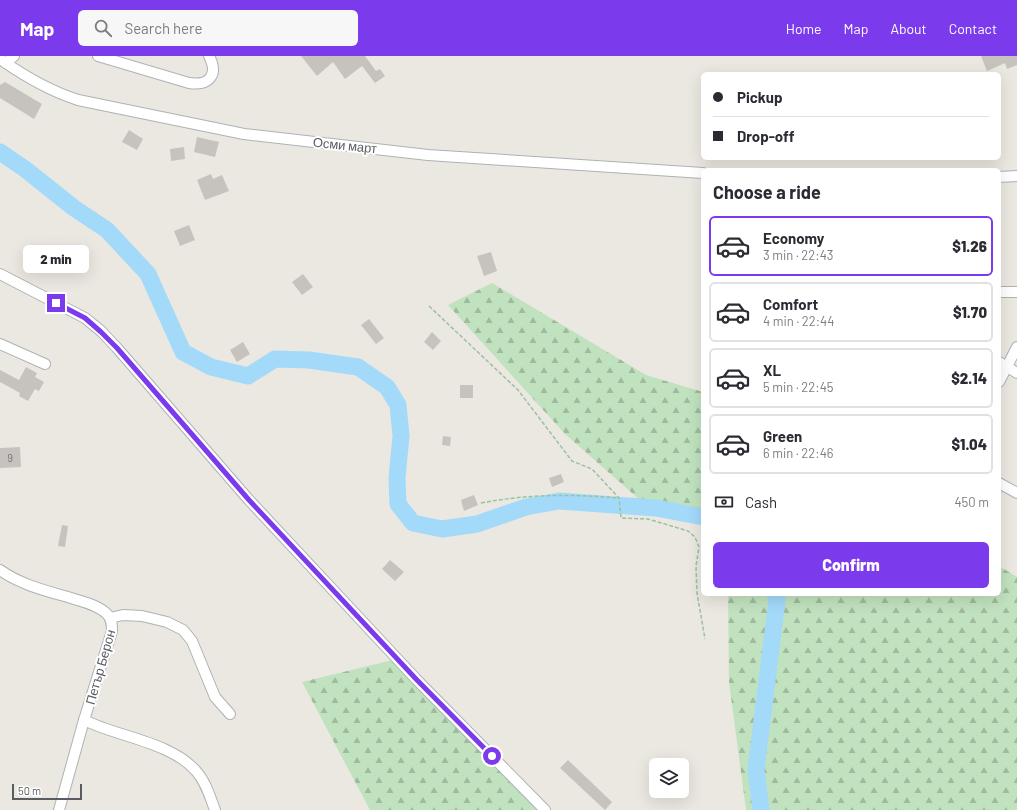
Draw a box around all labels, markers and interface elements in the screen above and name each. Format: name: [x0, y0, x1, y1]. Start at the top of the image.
search box: [78, 10, 358, 46]
text: Map: [20, 17, 54, 40]
icon: search: [92, 17, 114, 39]
text: Search here: [124, 19, 202, 37]
text: Home: [786, 20, 822, 37]
text: Map: [844, 20, 868, 37]
text: About: [890, 20, 927, 37]
text: Contact: [949, 20, 997, 37]
text: Pickup: [737, 88, 783, 106]
text: Drop-off: [737, 127, 795, 145]
street label: Осми март: [312, 134, 378, 156]
text: Choose a ride: [713, 181, 821, 203]
icon: car: [715, 228, 751, 264]
text: Economy: [763, 229, 824, 247]
text: $1.26: [952, 237, 987, 255]
callout: 2 min: [23, 245, 89, 273]
text: 3 min · 22:43: [763, 247, 834, 263]
text: 2 min: [40, 251, 72, 267]
route end: [47, 294, 65, 312]
icon: car: [715, 294, 751, 330]
text: Comfort: [763, 295, 818, 313]
text: $1.70: [953, 303, 987, 321]
text: 4 min · 22:44: [763, 313, 834, 329]
icon: car: [715, 360, 751, 396]
text: XL: [763, 361, 781, 379]
text: $2.14: [951, 369, 987, 387]
text: 5 min · 22:45: [763, 379, 833, 395]
icon: car: [715, 426, 751, 462]
text: Green: [763, 427, 802, 445]
text: $1.04: [951, 435, 987, 453]
text: 6 min · 22:46: [763, 445, 834, 461]
house number: 9: [7, 451, 13, 464]
icon: cash: [713, 491, 735, 513]
text: Cash: [745, 493, 777, 511]
text: 450 m: [954, 494, 989, 510]
button: Confirm: [713, 542, 989, 588]
street label: Петър Берон: [82, 628, 118, 706]
route start: [483, 747, 501, 765]
map controls: [649, 758, 689, 798]
button: layers: [649, 758, 689, 798]
scale bar: [12, 782, 82, 801]
text: 50 m: [18, 784, 41, 797]

